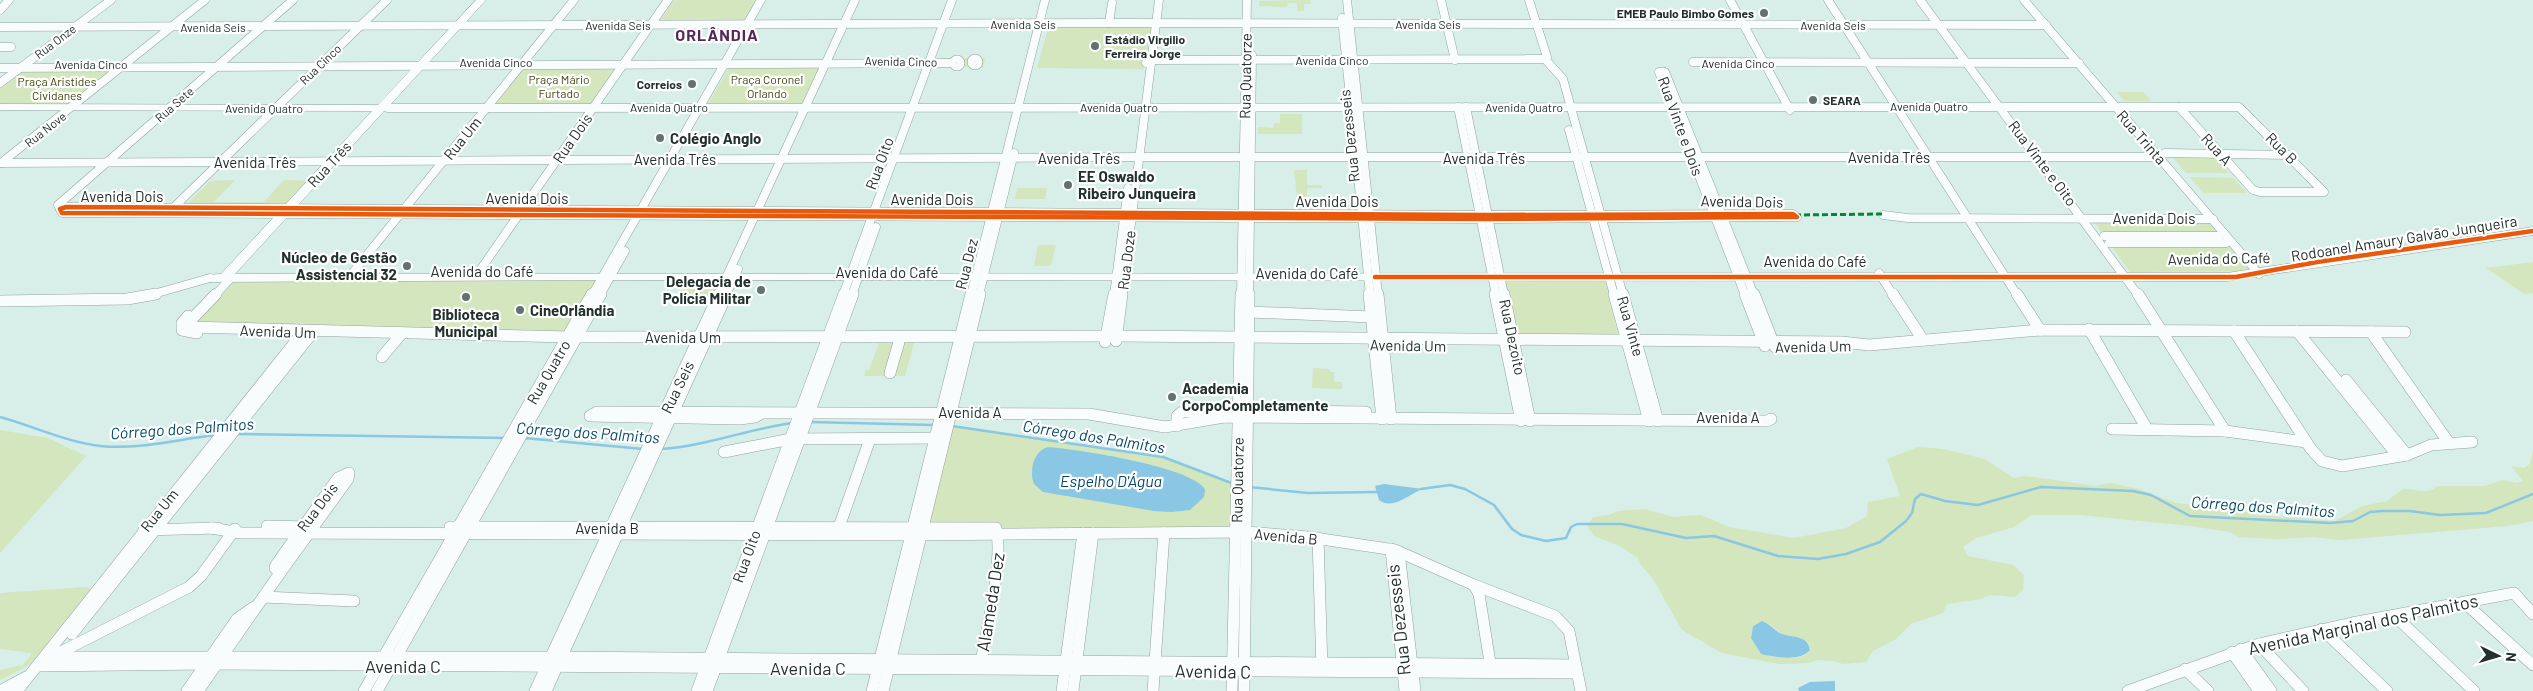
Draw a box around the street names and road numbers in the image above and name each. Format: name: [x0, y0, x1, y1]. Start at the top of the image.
street label: Avenida Seis: [990, 17, 1056, 31]
street label: Avenida Seis: [1395, 17, 1461, 31]
street label: Avenida Seis: [585, 18, 651, 32]
street label: Avenida Seis: [1800, 18, 1866, 32]
street label: Avenida Seis: [180, 20, 246, 34]
street label: Rua Onze: [32, 21, 78, 61]
street label: Rua Quatorze: [1235, 33, 1255, 119]
street label: Rua Cinco: [297, 41, 343, 87]
street label: Avenida Cinco: [864, 53, 938, 69]
street label: Avenida Cinco: [1296, 53, 1368, 67]
street label: Avenida Cinco: [460, 55, 532, 69]
street label: Avenida Cinco: [1702, 56, 1774, 70]
street label: Avenida Cinco: [55, 57, 127, 71]
street label: Rua Vinte e Dois: [1655, 74, 1707, 178]
street label: Rua Sete: [152, 84, 196, 124]
street label: Rua Dezesseis: [1335, 89, 1363, 183]
street label: Avenida Quatro: [1890, 99, 1968, 113]
street label: Avenida Quatro: [630, 100, 708, 114]
street label: Avenida Quatro: [1080, 100, 1158, 114]
street label: Avenida Quatro: [1485, 100, 1563, 114]
street label: Avenida Quatro: [225, 101, 303, 115]
street label: Rua Trinta: [2114, 106, 2170, 168]
street label: Rua Nove: [22, 109, 68, 149]
street label: Rua Dois: [548, 110, 596, 166]
street label: Rua Um: [439, 113, 485, 163]
street label: Rua Vinte e Oito: [2005, 117, 2081, 209]
street label: Rua B: [2262, 128, 2302, 168]
street label: Rua A: [2198, 129, 2236, 169]
street label: Rua Oito: [861, 134, 897, 192]
street label: Rua Três: [303, 137, 355, 191]
street label: Avenida Três: [1848, 148, 1930, 166]
street label: Avenida Três: [1038, 149, 1120, 167]
street label: Avenida Três: [1443, 149, 1525, 167]
street label: Avenida Três: [634, 150, 716, 168]
street label: Avenida Três: [214, 153, 296, 171]
street label: Avenida Dois: [81, 187, 163, 205]
street label: Avenida Dois: [486, 189, 568, 207]
street label: Avenida Dois: [891, 190, 973, 208]
street label: Avenida Dois: [1700, 191, 1784, 211]
street label: Avenida Dois: [1296, 192, 1378, 210]
street label: Avenida Dois: [2113, 209, 2195, 227]
street label: Rodoanel Amaury Galvão Junqueira: [2290, 211, 2518, 265]
street label: Rua Doze: [1113, 229, 1139, 291]
street label: Rua Dez: [951, 236, 981, 291]
street label: Avenida do Café: [2167, 248, 2271, 268]
street label: Avenida do Café: [1764, 252, 1866, 270]
street label: Avenida do Café: [431, 262, 533, 280]
street label: Avenida do Café: [836, 263, 938, 281]
street label: Avenida do Café: [1256, 264, 1358, 282]
street label: Rua Vinte: [1614, 294, 1648, 358]
street label: Rua Dezoito: [1496, 297, 1530, 377]
street label: Avenida Um: [239, 321, 317, 341]
street label: Avenida Um: [645, 328, 721, 346]
street label: Avenida Um: [1370, 335, 1446, 355]
street label: Avenida Um: [1775, 336, 1851, 356]
street label: Rua Quatro: [522, 337, 574, 407]
street label: Rua Seis: [657, 358, 697, 416]
street label: Avenida A: [938, 403, 1002, 421]
street label: Avenida A: [1696, 408, 1760, 426]
street label: Rua Quatorze: [1227, 437, 1247, 523]
street label: Rua Dois: [293, 479, 341, 535]
street label: Rua Um: [136, 485, 182, 535]
street label: Avenida B: [575, 519, 639, 537]
street label: Avenida B: [1253, 524, 1319, 548]
street label: Rua Oito: [728, 527, 764, 585]
street label: Alameda Dez: [971, 551, 1009, 653]
street label: Rua Dezesseis: [1381, 563, 1415, 677]
street label: Avenida Marginal dos Palmitos: [2246, 589, 2480, 659]
street label: Avenida C: [365, 655, 441, 677]
street label: Avenida C: [770, 657, 846, 679]
street label: Avenida C: [1175, 659, 1251, 683]

